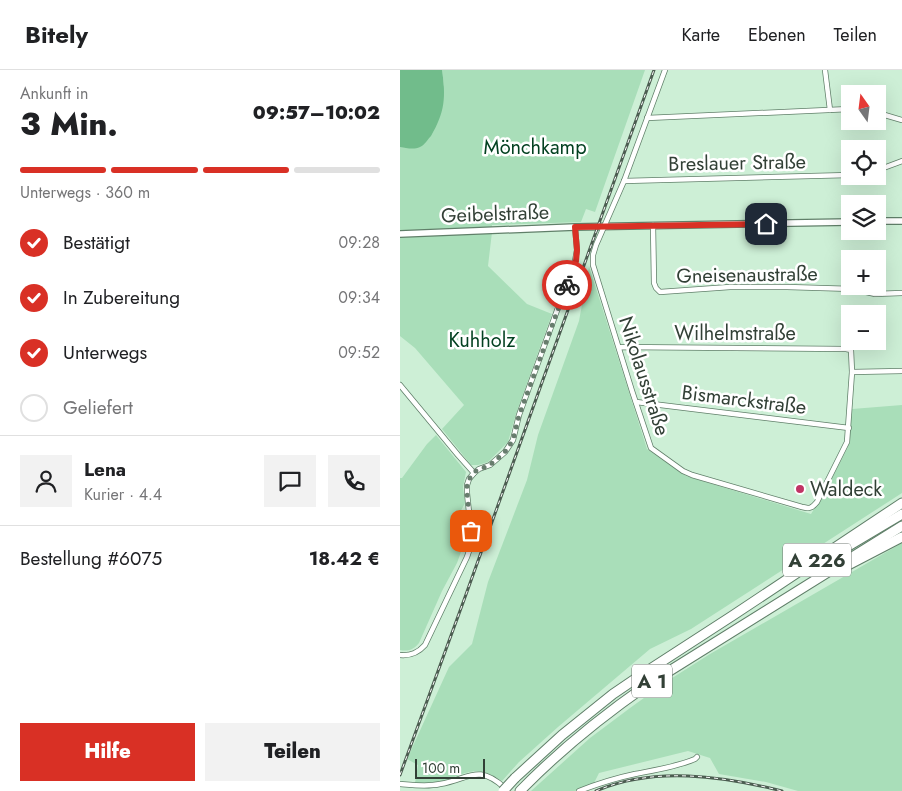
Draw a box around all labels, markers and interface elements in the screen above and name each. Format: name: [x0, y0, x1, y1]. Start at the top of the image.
text: Bitely: [25, 17, 88, 52]
text: Karte: [681, 22, 720, 48]
text: Ebenen: [748, 22, 806, 48]
text: Teilen: [834, 22, 877, 48]
text: Ankunft in: [20, 82, 88, 105]
north arrow: [841, 85, 886, 130]
map controls: [841, 85, 886, 350]
text: 09:57–10:02: [253, 99, 380, 126]
text: 3 Min.: [20, 101, 118, 147]
park label: Mönchkamp: [483, 133, 587, 162]
button: locate: [841, 140, 886, 185]
street label: Breslauer Straße: [668, 147, 806, 179]
text: Unterwegs · 360 m: [20, 181, 150, 204]
button: layers: [841, 195, 886, 240]
street label: Geibelstraße: [440, 198, 550, 230]
pin: [745, 203, 787, 245]
icon: home: [752, 210, 780, 238]
icon: check: [20, 229, 48, 257]
text: Bestätigt: [63, 229, 130, 256]
text: 09:28: [339, 231, 380, 254]
button: +: [841, 250, 886, 295]
street label: Gneisenaustraße: [676, 259, 818, 291]
courier: [542, 260, 592, 310]
icon: bike: [553, 271, 581, 299]
icon: check: [20, 284, 48, 312]
text: In Zubereitung: [63, 284, 180, 311]
text: 09:34: [338, 286, 380, 309]
button: −: [841, 305, 886, 350]
street label: Nikolausstraße: [611, 313, 677, 439]
street label: Wilhelmstraße: [674, 319, 796, 348]
park label: Kuhholz: [449, 326, 515, 355]
icon: check: [20, 339, 48, 367]
text: Unterwegs: [63, 339, 147, 366]
text: 09:52: [338, 341, 380, 364]
street label: Bismarckstraße: [680, 378, 808, 422]
text: Geliefert: [63, 394, 133, 421]
button: person: [20, 455, 72, 507]
button: chat: [264, 455, 316, 507]
button: phone: [328, 455, 380, 507]
text: Lena: [84, 456, 126, 483]
place label: Waldeck: [810, 475, 882, 504]
text: Kurier · 4.4: [84, 483, 162, 506]
marker: Waldeck: [794, 483, 806, 495]
pin: [450, 510, 492, 552]
icon: bag: [457, 517, 485, 545]
road number: A 226: [783, 544, 851, 576]
text: Bestellung #6075: [20, 545, 162, 572]
text: 18.42 €: [309, 545, 380, 572]
road number: A 1: [632, 664, 672, 698]
button: Hilfe: [20, 723, 195, 781]
button: Teilen: [205, 723, 380, 781]
scale bar: [415, 756, 485, 779]
text: 100 m: [422, 758, 460, 778]

